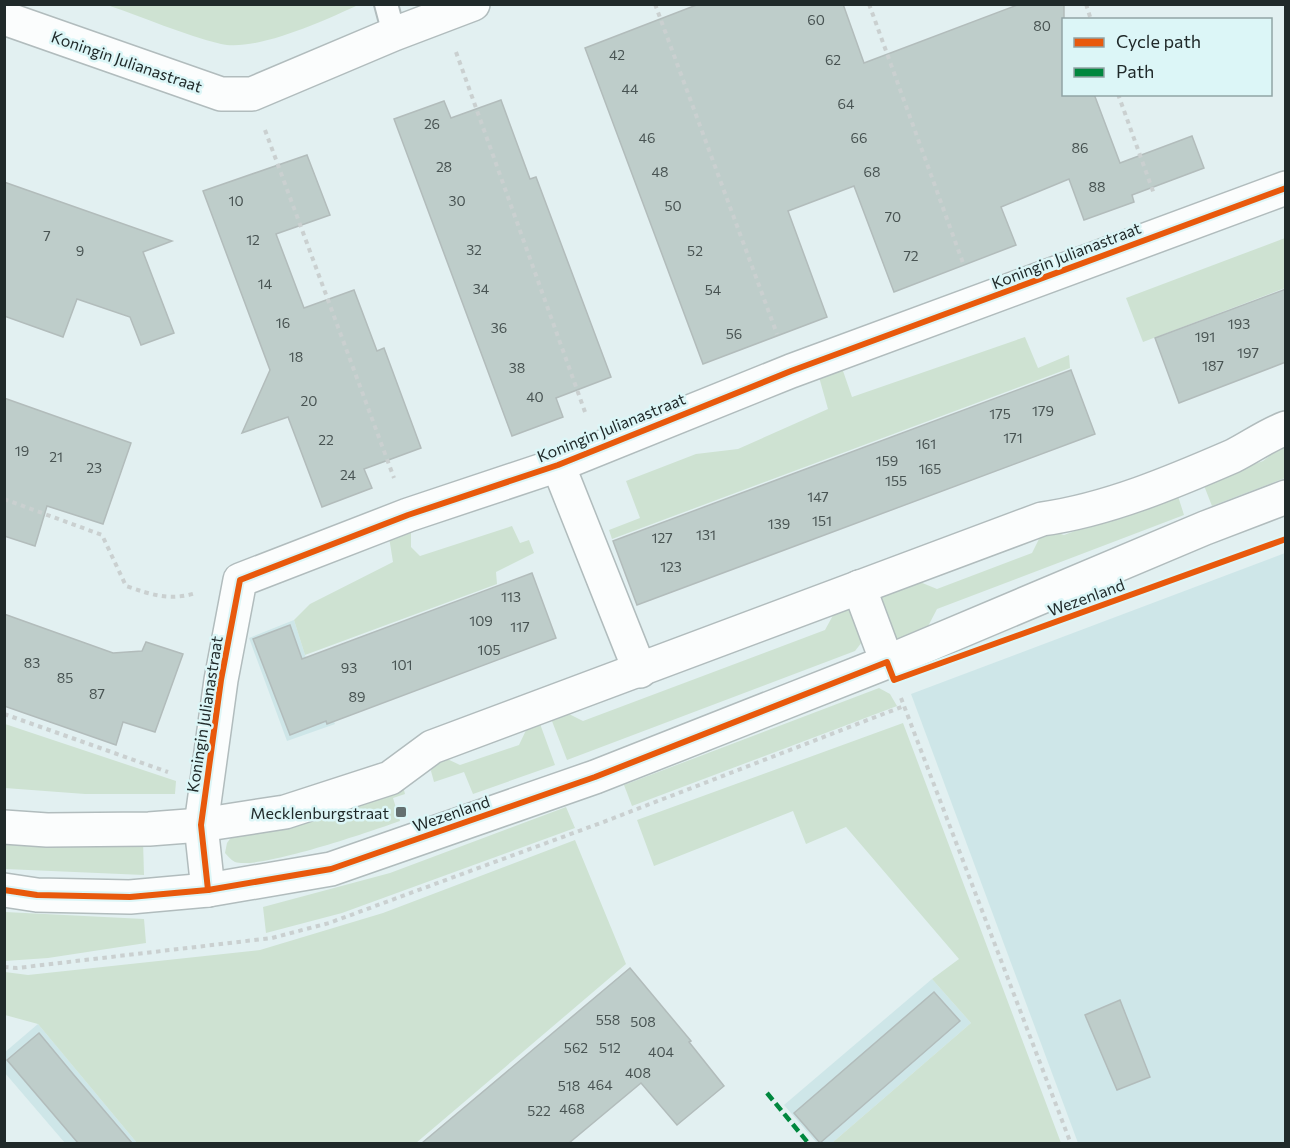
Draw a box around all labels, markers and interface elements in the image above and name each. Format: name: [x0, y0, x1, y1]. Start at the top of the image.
house number: 60: [807, 11, 825, 28]
house number: 80: [1033, 17, 1051, 34]
legend: [1062, 18, 1272, 96]
street label: Koningin Julianastraat: [49, 26, 205, 96]
text: Cycle path: [1116, 30, 1201, 52]
house number: 42: [609, 46, 625, 63]
house number: 62: [825, 51, 841, 68]
text: Path: [1116, 60, 1154, 82]
house number: 44: [622, 80, 639, 97]
house number: 64: [838, 95, 855, 112]
house number: 26: [424, 115, 440, 132]
house number: 46: [639, 129, 655, 146]
house number: 66: [851, 129, 868, 146]
house number: 86: [1072, 139, 1089, 156]
house number: 28: [436, 158, 452, 175]
house number: 48: [652, 163, 668, 180]
house number: 68: [864, 163, 881, 180]
house number: 88: [1089, 178, 1106, 195]
house number: 10: [228, 192, 244, 209]
house number: 30: [448, 192, 466, 209]
house number: 50: [664, 197, 682, 214]
house number: 70: [885, 208, 901, 225]
street label: Koningin Julianastraat: [989, 218, 1144, 292]
house number: 7: [43, 227, 51, 244]
house number: 12: [246, 231, 260, 248]
house number: 32: [466, 241, 482, 258]
house number: 9: [76, 242, 84, 259]
house number: 52: [687, 242, 703, 259]
house number: 72: [903, 247, 919, 264]
house number: 14: [258, 275, 273, 292]
house number: 34: [473, 280, 490, 297]
house number: 54: [705, 281, 722, 298]
house number: 16: [276, 314, 290, 331]
house number: 193: [1228, 315, 1250, 332]
house number: 36: [491, 319, 507, 336]
house number: 56: [726, 325, 742, 342]
house number: 191: [1195, 328, 1215, 345]
house number: 197: [1237, 344, 1259, 361]
house number: 18: [289, 348, 303, 365]
house number: 187: [1202, 357, 1224, 374]
house number: 38: [509, 359, 525, 376]
house number: 40: [526, 388, 544, 405]
street label: Koningin Julianastraat: [534, 388, 688, 465]
house number: 20: [301, 392, 317, 409]
house number: 179: [1032, 402, 1054, 419]
house number: 175: [989, 405, 1011, 422]
house number: 171: [1003, 429, 1023, 446]
house number: 22: [318, 431, 334, 448]
house number: 161: [916, 435, 936, 452]
house number: 19: [15, 442, 29, 459]
house number: 21: [49, 448, 63, 465]
house number: 159: [876, 452, 898, 469]
house number: 23: [86, 459, 102, 476]
house number: 165: [919, 460, 941, 477]
house number: 24: [340, 466, 357, 483]
house number: 155: [885, 472, 907, 489]
house number: 147: [807, 488, 829, 505]
house number: 151: [812, 512, 832, 529]
house number: 139: [768, 515, 790, 532]
house number: 131: [696, 526, 716, 543]
house number: 127: [651, 529, 673, 546]
house number: 123: [660, 558, 682, 575]
street label: Wezenland: [1045, 574, 1127, 620]
house number: 113: [501, 588, 521, 605]
house number: 109: [469, 612, 493, 629]
house number: 117: [510, 618, 530, 635]
street label: Koningin Julianastraat: [182, 634, 226, 794]
house number: 105: [477, 641, 501, 658]
house number: 83: [24, 654, 40, 671]
house number: 101: [391, 656, 413, 673]
house number: 93: [341, 659, 357, 676]
house number: 85: [57, 669, 73, 686]
house number: 87: [89, 685, 105, 702]
house number: 89: [349, 688, 366, 705]
street label: Wezenland: [410, 791, 492, 835]
place label: Mecklenburgstraat: [250, 803, 389, 822]
marker: Mecklenburgstraat: [394, 805, 408, 819]
house number: 558: [596, 1011, 620, 1028]
house number: 508: [630, 1013, 656, 1030]
house number: 562: [564, 1039, 588, 1056]
house number: 512: [599, 1039, 621, 1056]
house number: 404: [648, 1043, 675, 1060]
house number: 408: [625, 1064, 651, 1081]
house number: 464: [587, 1076, 613, 1093]
house number: 518: [558, 1077, 580, 1094]
house number: 468: [559, 1100, 585, 1117]
house number: 522: [527, 1102, 551, 1119]

